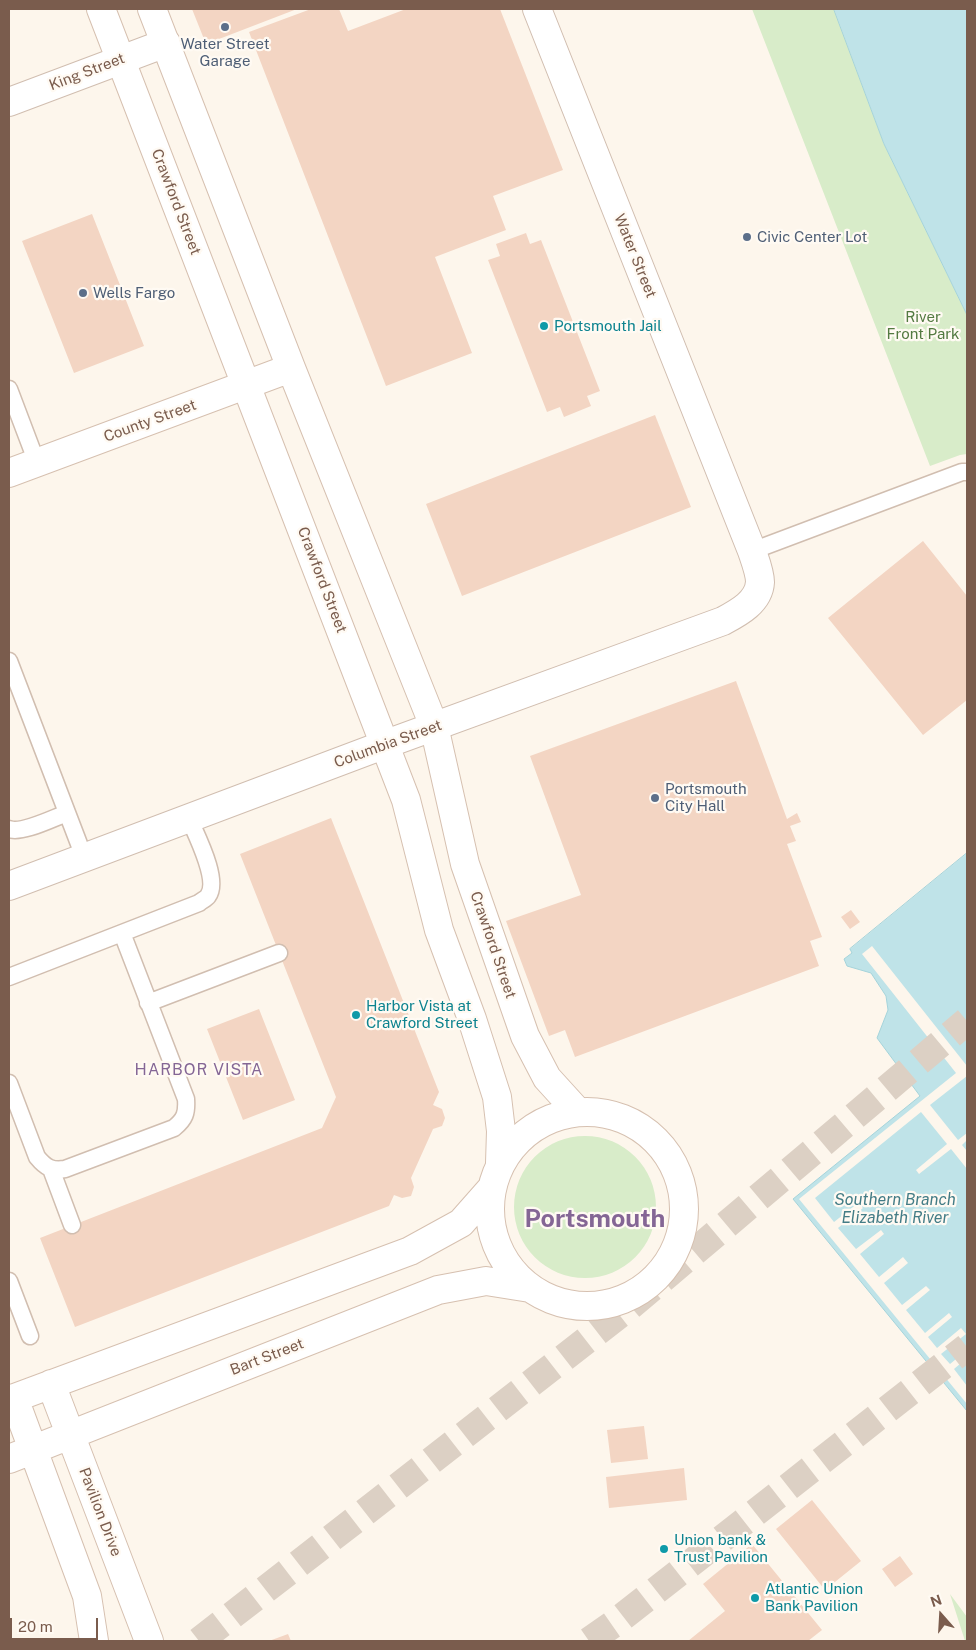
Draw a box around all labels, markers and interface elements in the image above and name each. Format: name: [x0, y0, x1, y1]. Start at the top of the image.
marker: Water Street Garage: [219, 21, 231, 33]
place label: Water Street Garage: [180, 35, 270, 70]
street label: King Street: [47, 49, 127, 95]
street label: Crawford Street: [147, 146, 205, 258]
street label: Water Street: [610, 211, 660, 301]
place label: Civic Center Lot: [757, 228, 867, 246]
marker: Civic Center Lot: [741, 231, 753, 243]
place label: Wells Fargo: [93, 284, 175, 302]
marker: Wells Fargo: [77, 287, 89, 299]
park label: River Front Park: [887, 308, 959, 343]
place label: Portsmouth Jail: [554, 317, 662, 335]
marker: Portsmouth Jail: [538, 320, 550, 332]
street label: County Street: [101, 396, 199, 446]
street label: Crawford Street: [293, 524, 351, 636]
street label: Columbia Street: [332, 716, 444, 772]
place label: Portsmouth City Hall: [665, 780, 747, 815]
marker: Portsmouth City Hall: [649, 792, 661, 804]
street label: Crawford Street: [466, 889, 520, 1001]
place label: Harbor Vista at Crawford Street: [366, 997, 478, 1032]
marker: Harbor Vista at Crawford Street: [350, 1009, 362, 1021]
district label: HARBOR VISTA: [133, 1060, 265, 1080]
water label: Southern Branch Elizabeth River: [834, 1190, 956, 1228]
district label: Portsmouth: [525, 1204, 665, 1234]
street label: Bart Street: [228, 1335, 306, 1379]
street label: Pavilion Drive: [75, 1465, 125, 1559]
place label: Union bank & Trust Pavilion: [674, 1531, 768, 1566]
marker: Union bank & Trust Pavilion: [658, 1543, 670, 1555]
place label: Atlantic Union Bank Pavilion: [765, 1580, 863, 1615]
north arrow: [916, 1590, 966, 1640]
text: N: [928, 1591, 944, 1610]
marker: Atlantic Union Bank Pavilion: [749, 1592, 761, 1604]
scale bar: [12, 1608, 100, 1640]
text: 20 m: [18, 1618, 53, 1635]

